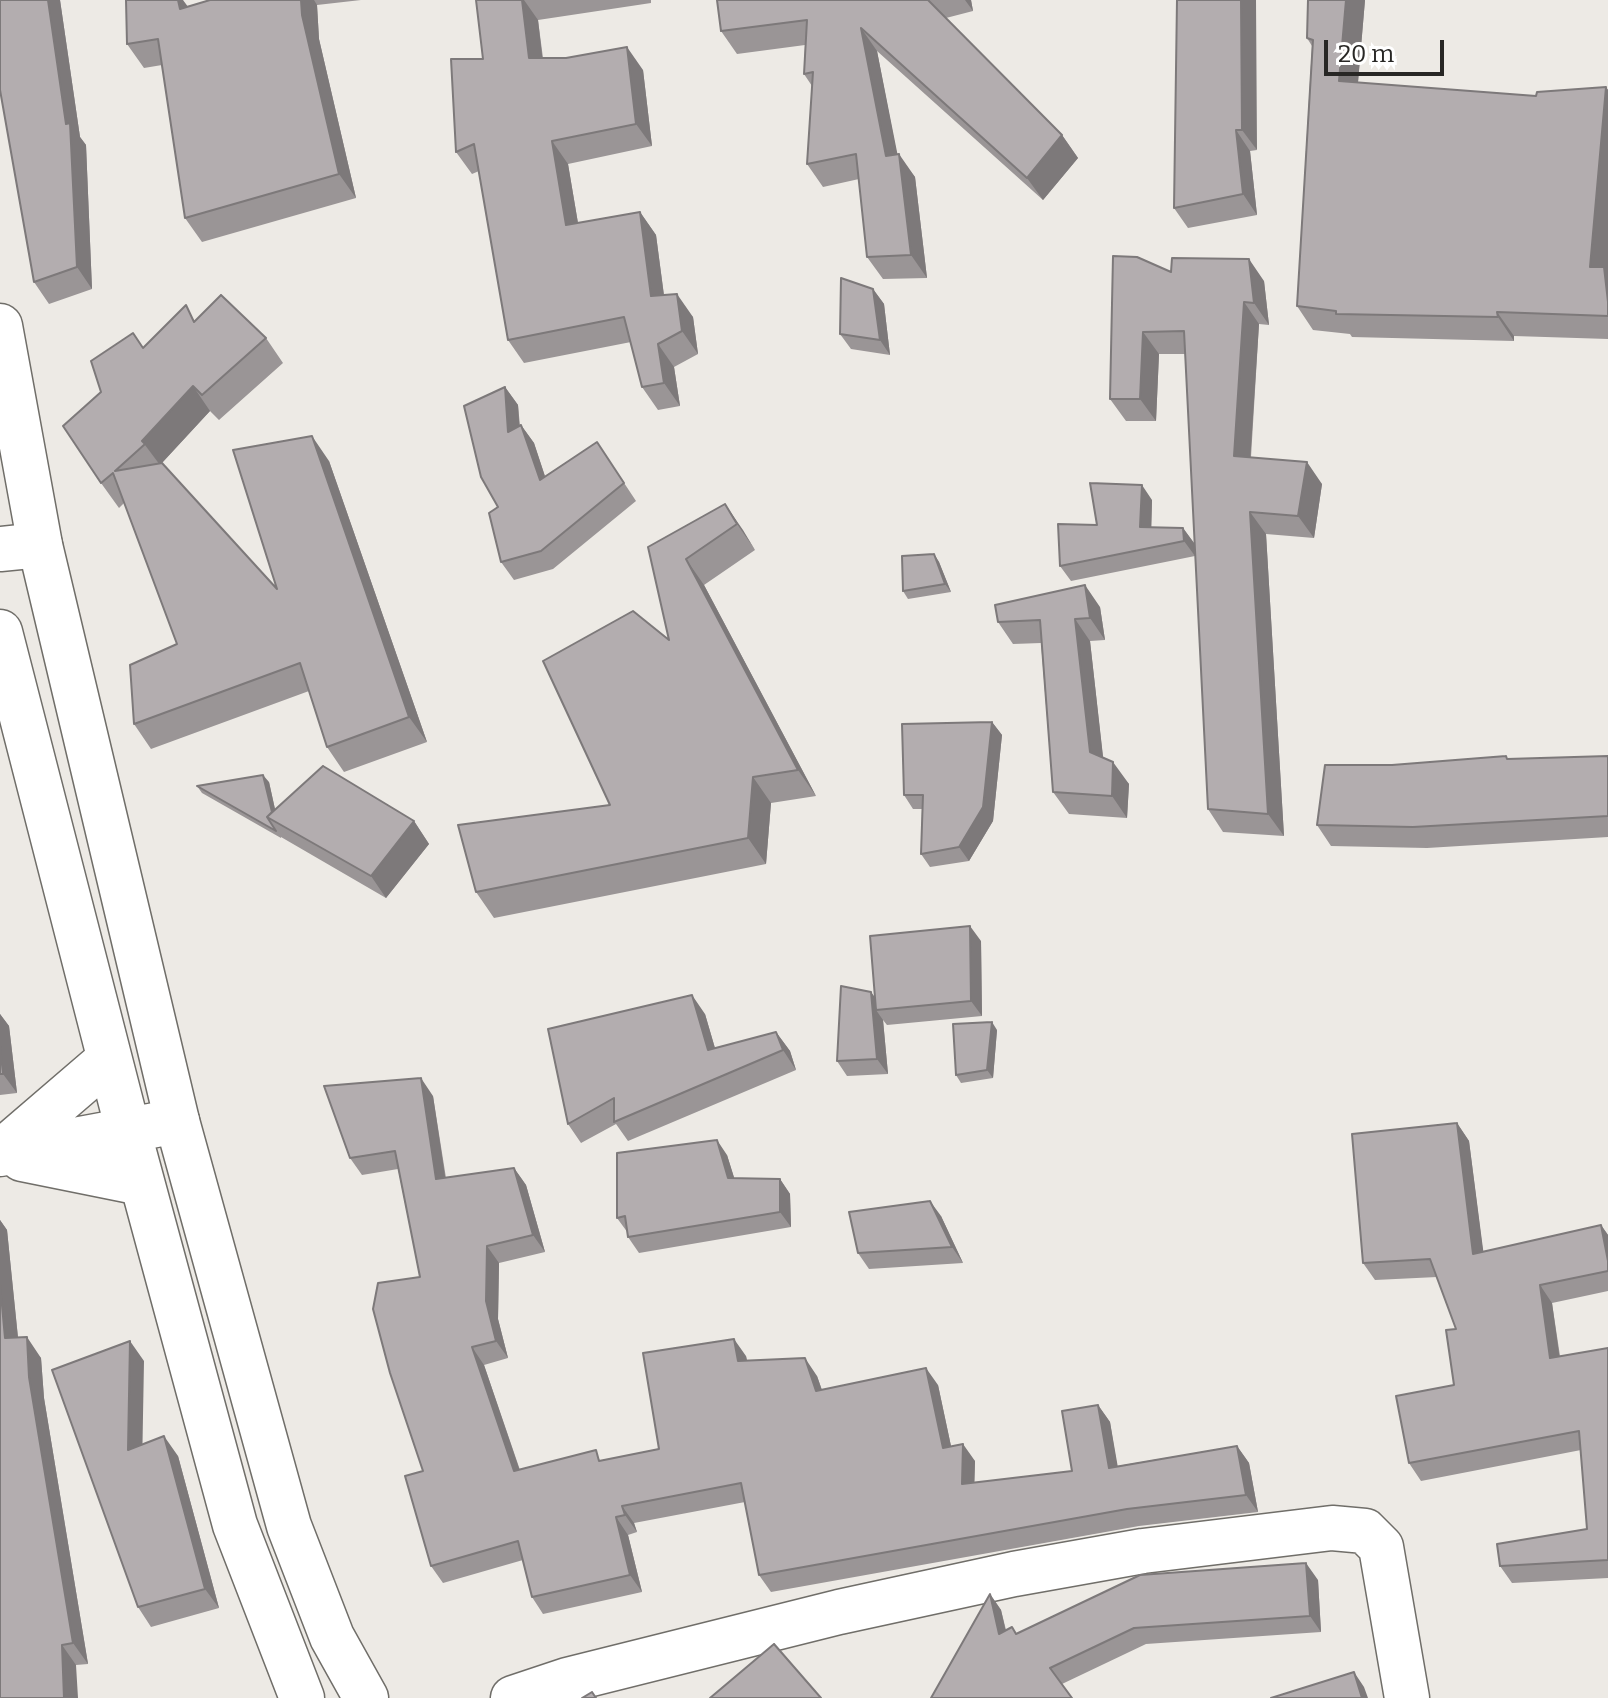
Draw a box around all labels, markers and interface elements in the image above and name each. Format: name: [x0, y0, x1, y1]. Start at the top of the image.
scale bar: [1328, 24, 1448, 74]
text: 20 m: [1338, 40, 1394, 68]

